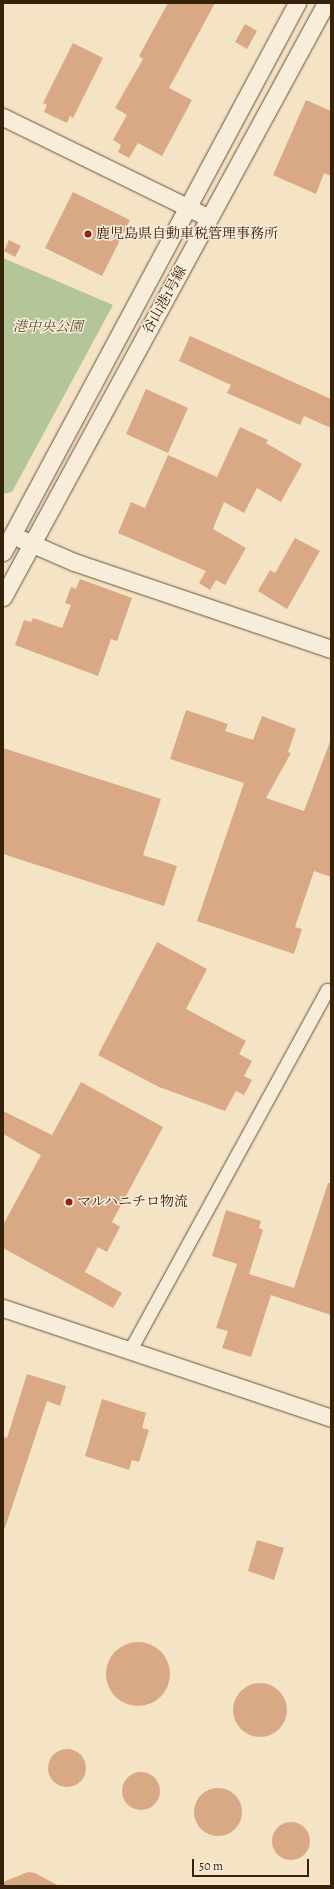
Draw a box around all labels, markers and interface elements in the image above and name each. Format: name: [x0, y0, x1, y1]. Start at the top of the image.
place label: 鹿児島県自動車税管理事務所: [96, 226, 278, 242]
marker: 鹿児島県自動車税管理事務所: [83, 229, 93, 239]
street label: 谷山港1号線: [140, 263, 190, 337]
park label: 港中央公園: [13, 319, 83, 335]
place label: マルハニチロ物流: [77, 1194, 189, 1210]
marker: マルハニチロ物流: [64, 1197, 74, 1207]
scale bar: [194, 1851, 311, 1877]
text: 50 m: [199, 1858, 223, 1874]

